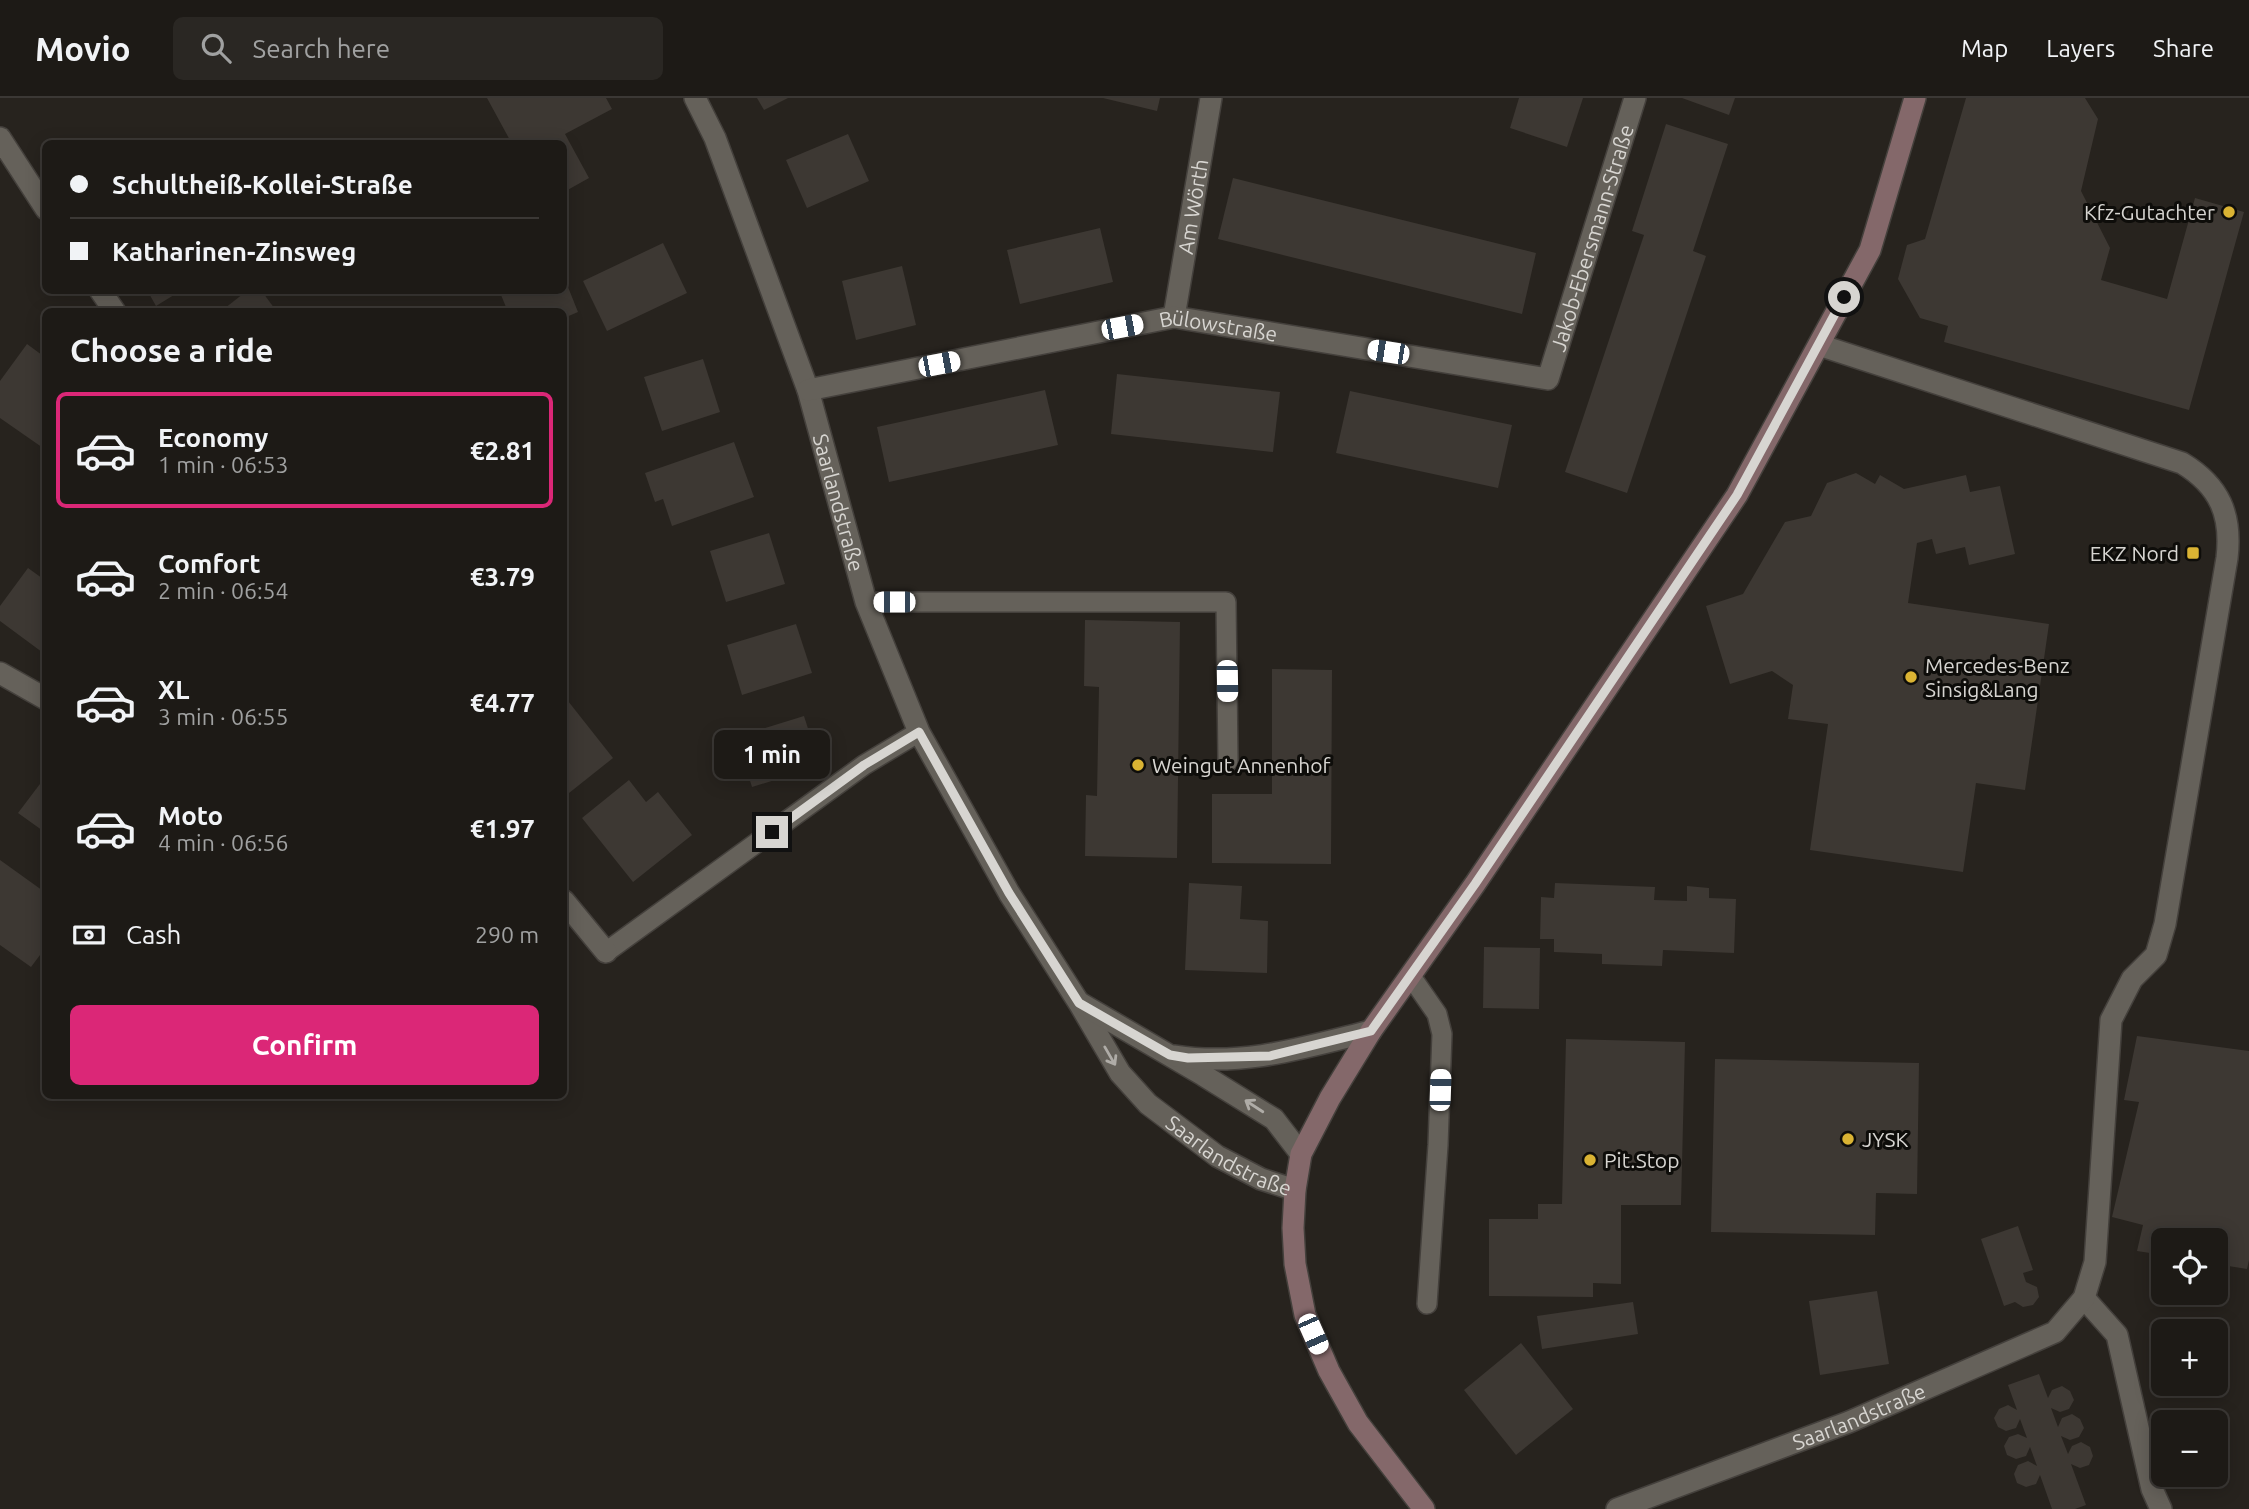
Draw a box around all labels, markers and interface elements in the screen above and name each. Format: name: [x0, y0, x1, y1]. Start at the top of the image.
search box: [173, 17, 663, 80]
icon: search: [197, 29, 235, 67]
text: Movio: [35, 30, 131, 67]
text: Search here: [253, 34, 390, 63]
text: Map: [1961, 35, 2008, 62]
text: Layers: [2046, 35, 2115, 62]
text: Share: [2153, 35, 2214, 62]
street label: Jakob-Ebersmann-Straße: [1545, 122, 1638, 354]
street label: Am Wörth: [1173, 157, 1213, 256]
text: Schultheiß-Kollei-Straße: [112, 170, 413, 199]
place label: Kfz-Gutachter: [2084, 200, 2215, 224]
marker: Kfz-Gutachter: [2221, 204, 2237, 220]
text: Katharinen-Zinsweg: [112, 237, 356, 266]
route start: [1828, 281, 1860, 313]
street label: Bülowstraße: [1157, 305, 1279, 346]
car: [1100, 313, 1145, 341]
text: Choose a ride: [70, 332, 273, 368]
car: [1366, 338, 1411, 366]
car: [917, 350, 962, 378]
icon: car: [74, 419, 137, 482]
text: Economy: [158, 423, 268, 452]
street label: Saarlandstraße: [809, 431, 869, 574]
text: €2.81: [470, 436, 535, 465]
text: 1 min · 06:53: [158, 452, 289, 477]
place label: EKZ Nord: [2090, 541, 2179, 565]
icon: car: [74, 545, 137, 608]
marker: EKZ Nord: [2185, 545, 2201, 561]
text: Comfort: [158, 549, 261, 578]
text: €3.79: [470, 562, 535, 591]
text: 2 min · 06:54: [158, 578, 289, 603]
car: [874, 592, 916, 613]
place label: Mercedes-Benz Sinsig&Lang: [1925, 653, 2070, 701]
car: [1217, 660, 1238, 702]
marker: Mercedes-Benz Sinsig&Lang: [1903, 669, 1919, 685]
icon: car: [74, 671, 137, 734]
text: XL: [158, 675, 189, 704]
text: €4.77: [470, 688, 535, 717]
text: 3 min · 06:55: [158, 704, 289, 729]
callout: 1 min: [714, 730, 830, 780]
text: 1 min: [743, 742, 801, 767]
place label: Weingut Annenhof: [1152, 753, 1331, 777]
marker: Weingut Annenhof: [1130, 757, 1146, 773]
icon: car: [74, 797, 137, 860]
text: Moto: [158, 801, 223, 830]
text: €1.97: [470, 814, 535, 843]
route end: [756, 816, 788, 848]
text: 4 min · 06:56: [158, 830, 289, 855]
icon: cash: [70, 916, 108, 954]
text: Cash: [126, 920, 181, 949]
text: 290 m: [475, 922, 539, 947]
button: Confirm: [70, 1005, 539, 1085]
one-way arrow: [1103, 1046, 1117, 1066]
car: [1429, 1069, 1452, 1111]
one-way arrow: [1245, 1099, 1264, 1113]
street label: Saarlandstraße: [1161, 1110, 1295, 1200]
place label: JYSK: [1862, 1127, 1908, 1151]
marker: JYSK: [1840, 1131, 1856, 1147]
place label: Pit.Stop: [1604, 1148, 1679, 1172]
marker: Pit.Stop: [1582, 1152, 1598, 1168]
map controls: [2151, 1228, 2228, 1487]
button: locate: [2151, 1228, 2228, 1305]
car: [1295, 1311, 1332, 1357]
button: +: [2151, 1319, 2228, 1396]
street label: Saarlandstraße: [1789, 1378, 1929, 1454]
button: −: [2151, 1410, 2228, 1487]

